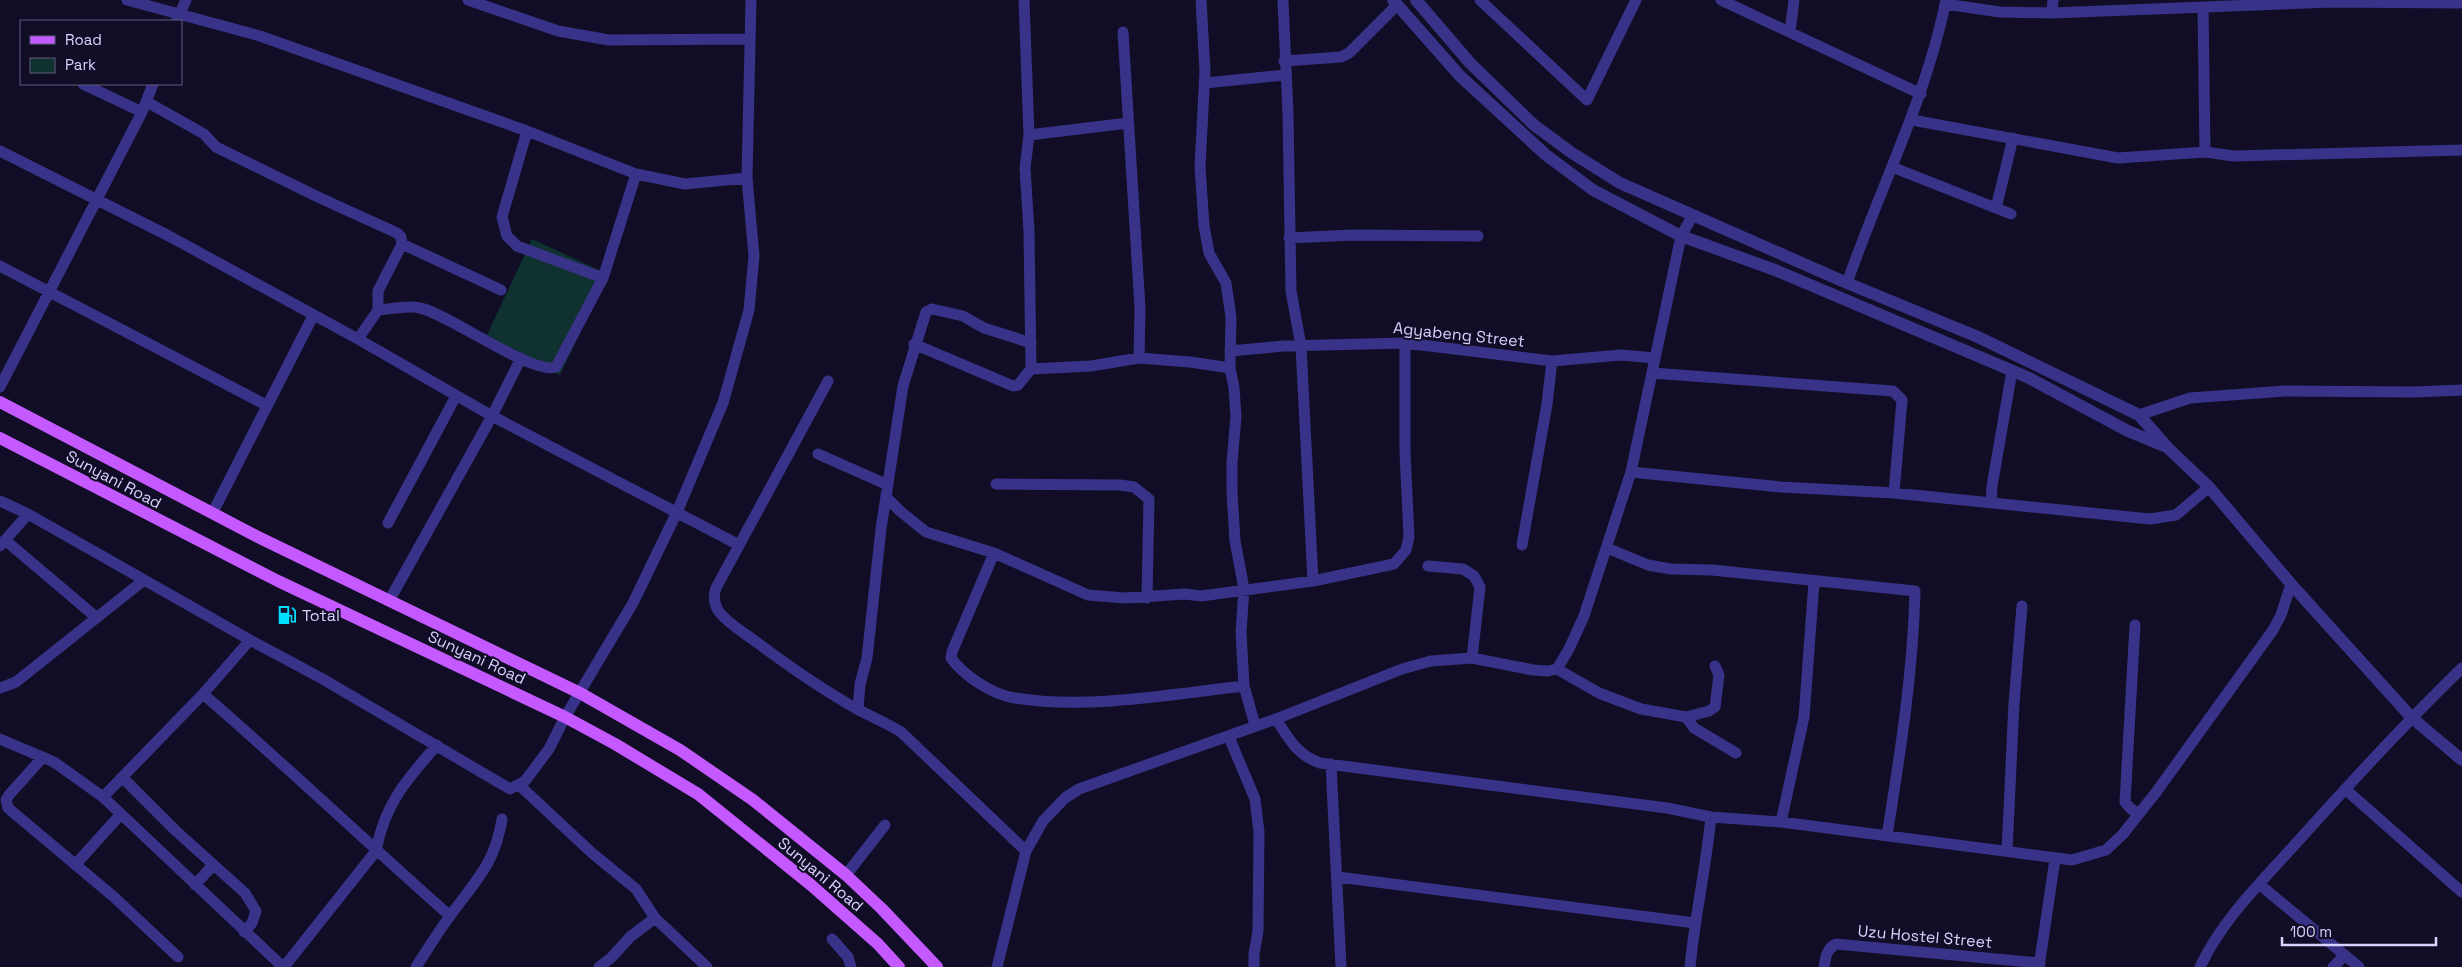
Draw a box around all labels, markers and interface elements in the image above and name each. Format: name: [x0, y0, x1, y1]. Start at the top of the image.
legend: [20, 20, 182, 85]
text: Road: [65, 30, 102, 49]
text: Park: [65, 55, 96, 74]
street label: Agyabeng Street: [1392, 317, 1526, 352]
street label: Sunyani Road: [62, 445, 165, 513]
fuel station icon: Total: [276, 604, 298, 626]
place label: Total: [302, 605, 340, 626]
street label: Sunyani Road: [425, 626, 529, 689]
street label: Sunyani Road: [774, 832, 868, 916]
scale bar: [2282, 914, 2436, 946]
street label: Uzu Hostel Street: [1857, 920, 1993, 953]
text: 100 m: [2290, 922, 2332, 941]

